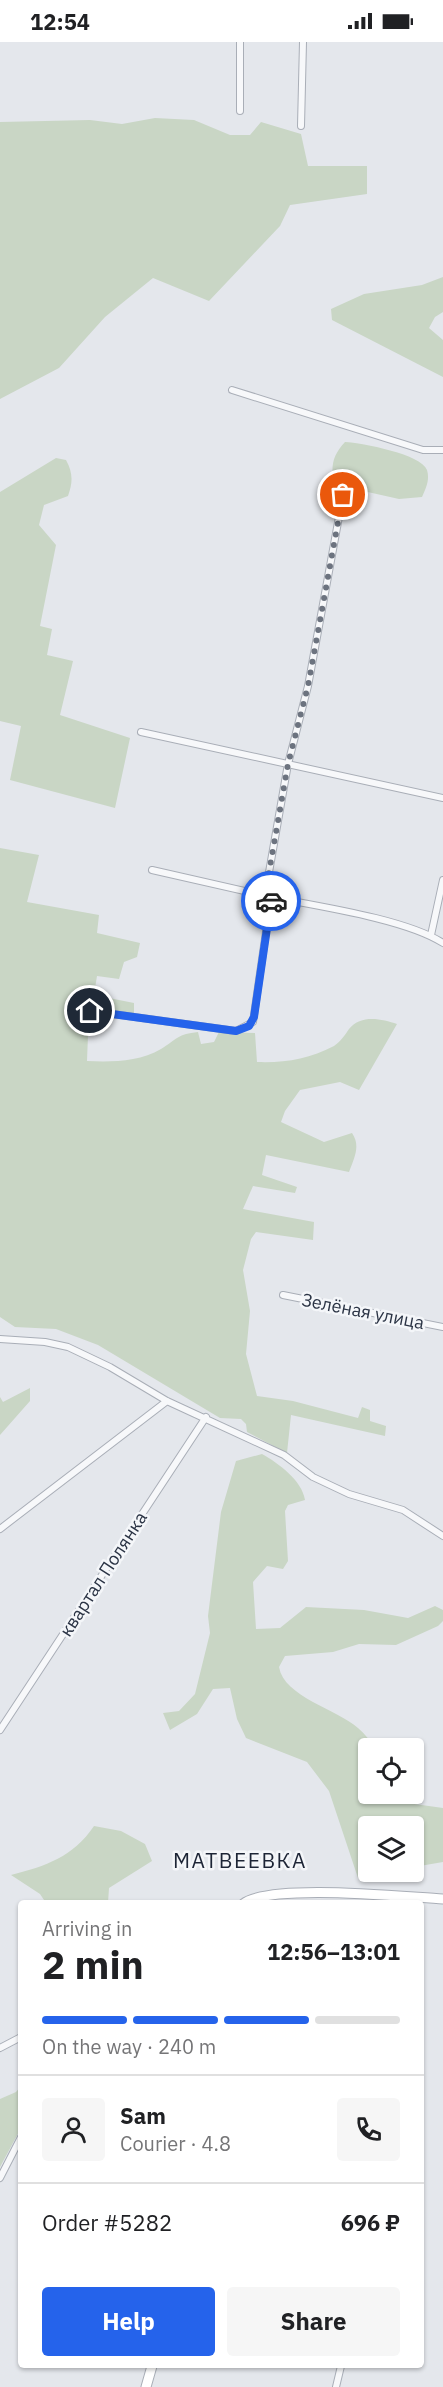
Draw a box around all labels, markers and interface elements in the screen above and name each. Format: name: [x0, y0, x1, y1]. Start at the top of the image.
text: 12:54: [30, 7, 90, 36]
pin: [317, 469, 368, 520]
icon: bag: [326, 478, 359, 511]
courier: [241, 871, 301, 931]
icon: car: [255, 885, 288, 918]
pin: [64, 985, 115, 1036]
icon: home: [73, 994, 106, 1027]
street label: Зелёная улица: [300, 1288, 427, 1334]
street label: квартал Полянка: [54, 1507, 152, 1641]
map controls: [358, 1738, 424, 1882]
button: locate: [358, 1738, 424, 1804]
button: layers: [358, 1816, 424, 1882]
district label: МАТВЕЕВКА: [173, 1846, 307, 1874]
text: Arriving in: [42, 1915, 132, 1942]
text: 12:56–13:01: [267, 1937, 400, 1966]
text: 2 min: [42, 1939, 144, 1990]
text: On the way · 240 m: [42, 2033, 216, 2060]
button: person: [42, 2098, 105, 2161]
button: phone: [337, 2098, 400, 2161]
text: Sam: [120, 2101, 166, 2130]
text: Courier · 4.8: [120, 2130, 231, 2157]
text: Order #5282: [42, 2208, 172, 2237]
text: 696 ₽: [341, 2208, 400, 2237]
button: Help: [42, 2287, 215, 2356]
button: Share: [227, 2287, 400, 2356]

